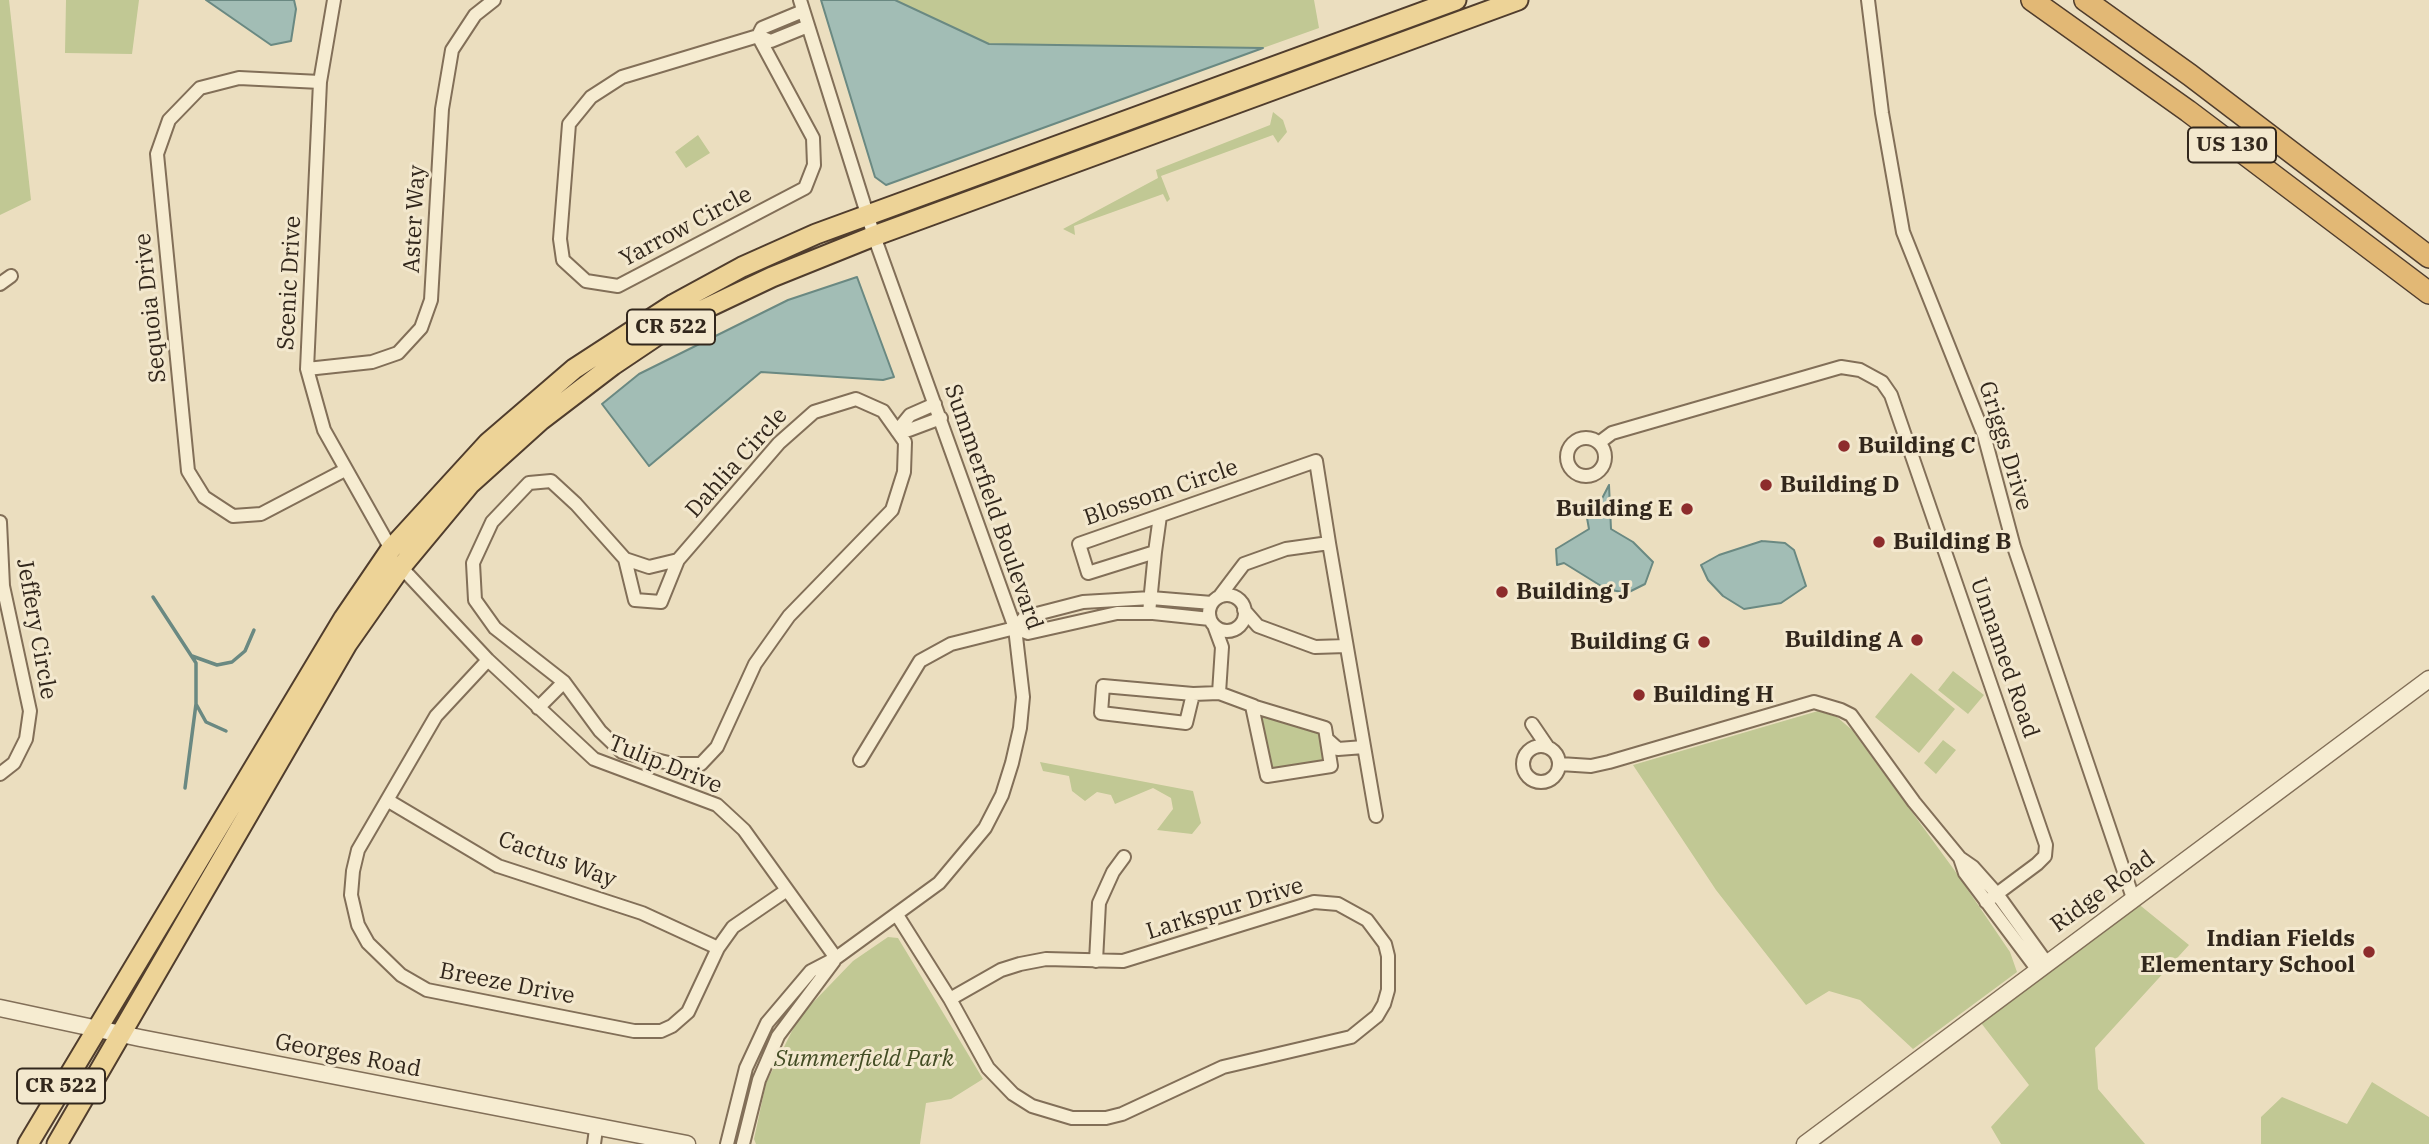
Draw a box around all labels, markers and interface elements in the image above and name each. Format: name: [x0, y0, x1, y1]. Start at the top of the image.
road number: US 130: [2188, 128, 2276, 162]
street label: Aster Way: [398, 164, 432, 274]
street label: Yarrow Circle: [615, 181, 757, 273]
street label: Scenic Drive: [273, 215, 307, 351]
street label: Sequoia Drive: [129, 232, 173, 384]
road number: CR 522: [627, 310, 715, 344]
street label: Griggs Drive: [1972, 378, 2038, 514]
street label: Summerfield Boulevard: [938, 380, 1048, 634]
street label: Dahlia Circle: [680, 402, 794, 524]
place label: Building C: [1858, 432, 1975, 460]
marker: Building C: [1836, 438, 1852, 454]
street label: Blossom Circle: [1080, 454, 1242, 532]
place label: Building D: [1780, 471, 1900, 499]
marker: Building D: [1758, 477, 1774, 493]
place label: Building E: [1556, 495, 1673, 523]
marker: Building E: [1679, 501, 1695, 517]
place label: Building B: [1893, 528, 2011, 556]
marker: Building B: [1871, 534, 1887, 550]
street label: Jeffery Circle: [10, 556, 62, 702]
street label: Unnamed Road: [1964, 574, 2044, 742]
place label: Building J: [1516, 578, 1630, 606]
marker: Building J: [1494, 584, 1510, 600]
place label: Building A: [1785, 626, 1903, 654]
place label: Building G: [1570, 628, 1690, 656]
marker: Building A: [1909, 632, 1925, 648]
marker: Building G: [1696, 634, 1712, 650]
place label: Building H: [1653, 681, 1774, 709]
marker: Building H: [1631, 687, 1647, 703]
street label: Tulip Drive: [604, 730, 726, 800]
street label: Cactus Way: [494, 826, 620, 894]
street label: Ridge Road: [2046, 845, 2160, 939]
street label: Larkspur Drive: [1143, 872, 1307, 946]
place label: Indian Fields Elementary School: [2140, 925, 2355, 979]
marker: Indian Fields Elementary School: [2361, 944, 2377, 960]
street label: Breeze Drive: [437, 957, 577, 1011]
street label: Georges Road: [273, 1028, 423, 1084]
park label: Summerfield Park: [774, 1045, 954, 1073]
road number: CR 522: [17, 1068, 105, 1104]

